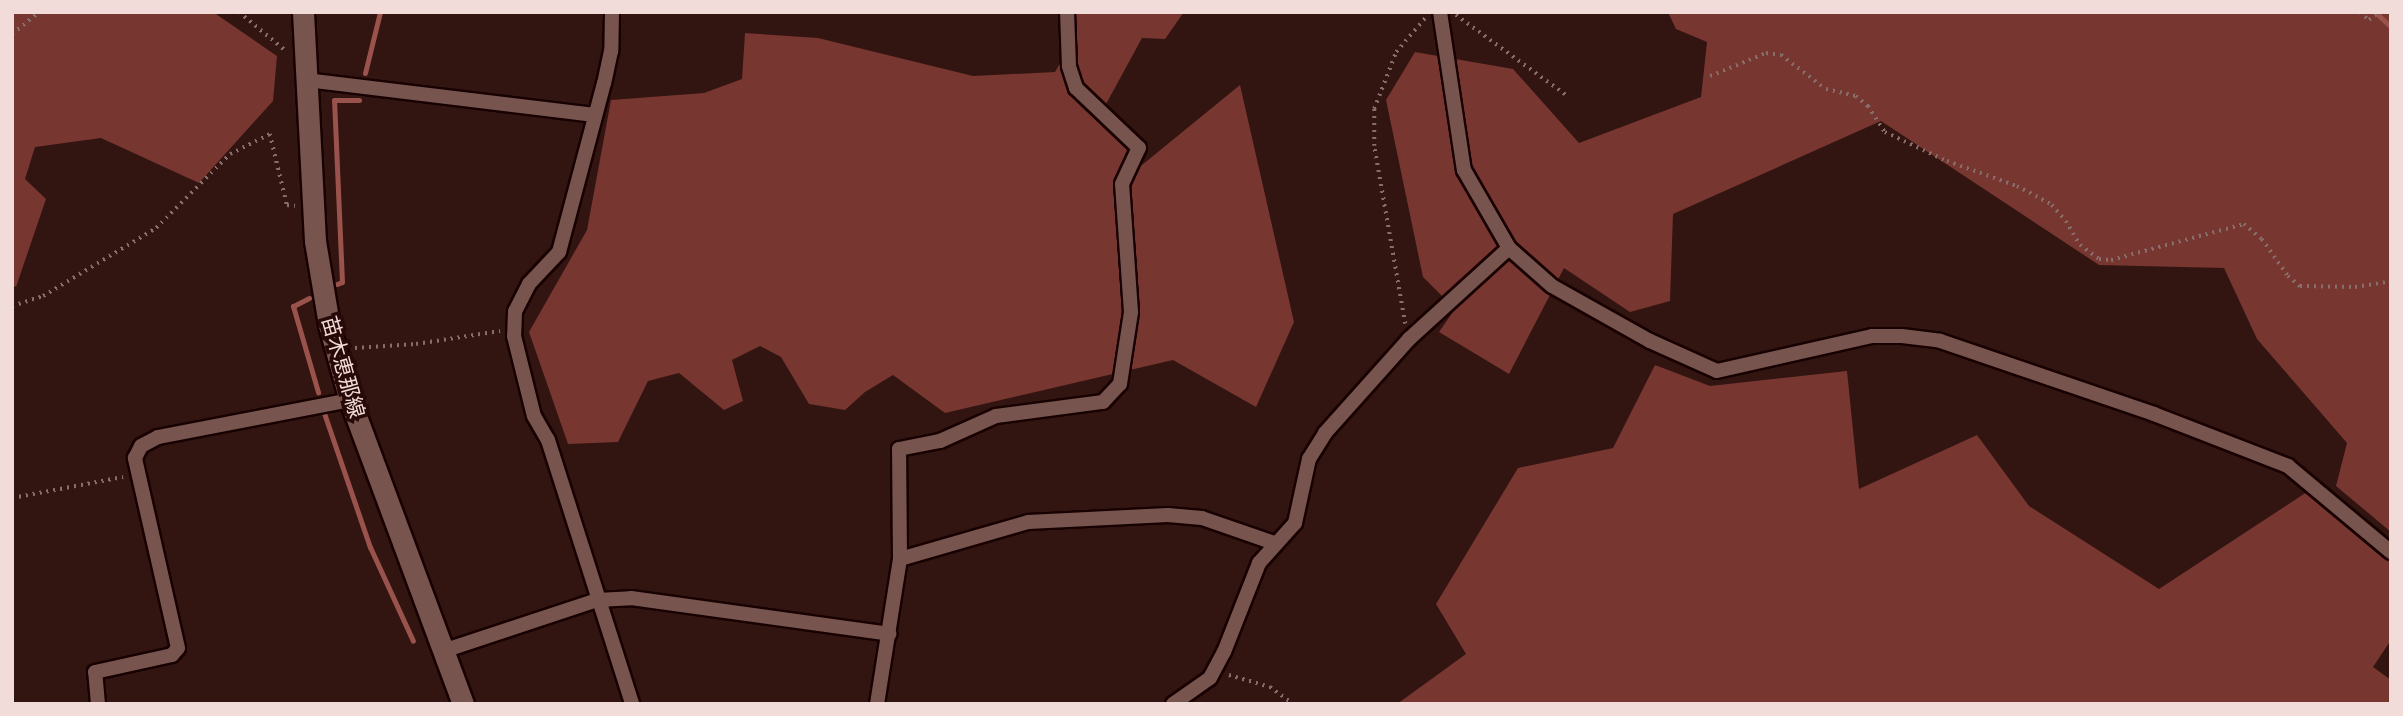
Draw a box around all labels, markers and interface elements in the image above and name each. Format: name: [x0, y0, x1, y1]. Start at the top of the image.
street label: 苗木恵那線: [316, 313, 370, 421]

